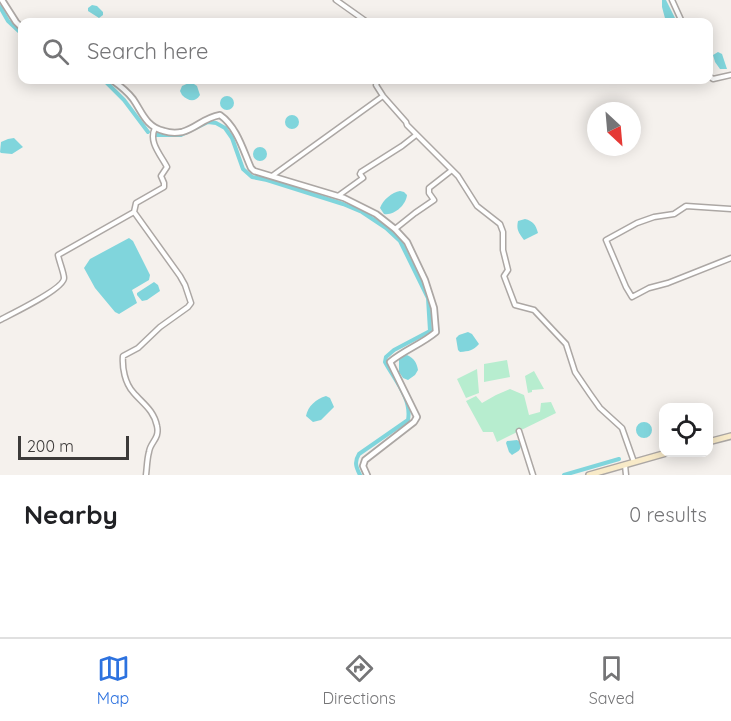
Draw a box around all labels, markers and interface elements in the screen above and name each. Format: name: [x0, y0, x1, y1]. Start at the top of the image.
search box: [18, 18, 713, 84]
icon: search: [39, 35, 72, 68]
text: Search here: [87, 37, 208, 65]
north arrow: [587, 102, 641, 156]
map controls: [659, 403, 713, 457]
button: locate: [659, 403, 713, 457]
scale bar: [18, 433, 129, 460]
text: 200 m: [27, 436, 74, 456]
text: Nearby: [24, 498, 118, 531]
text: 0 results: [629, 502, 707, 527]
tab: Map: [97, 652, 130, 708]
tab: Directions: [323, 652, 396, 708]
tab: Saved: [589, 652, 634, 708]

